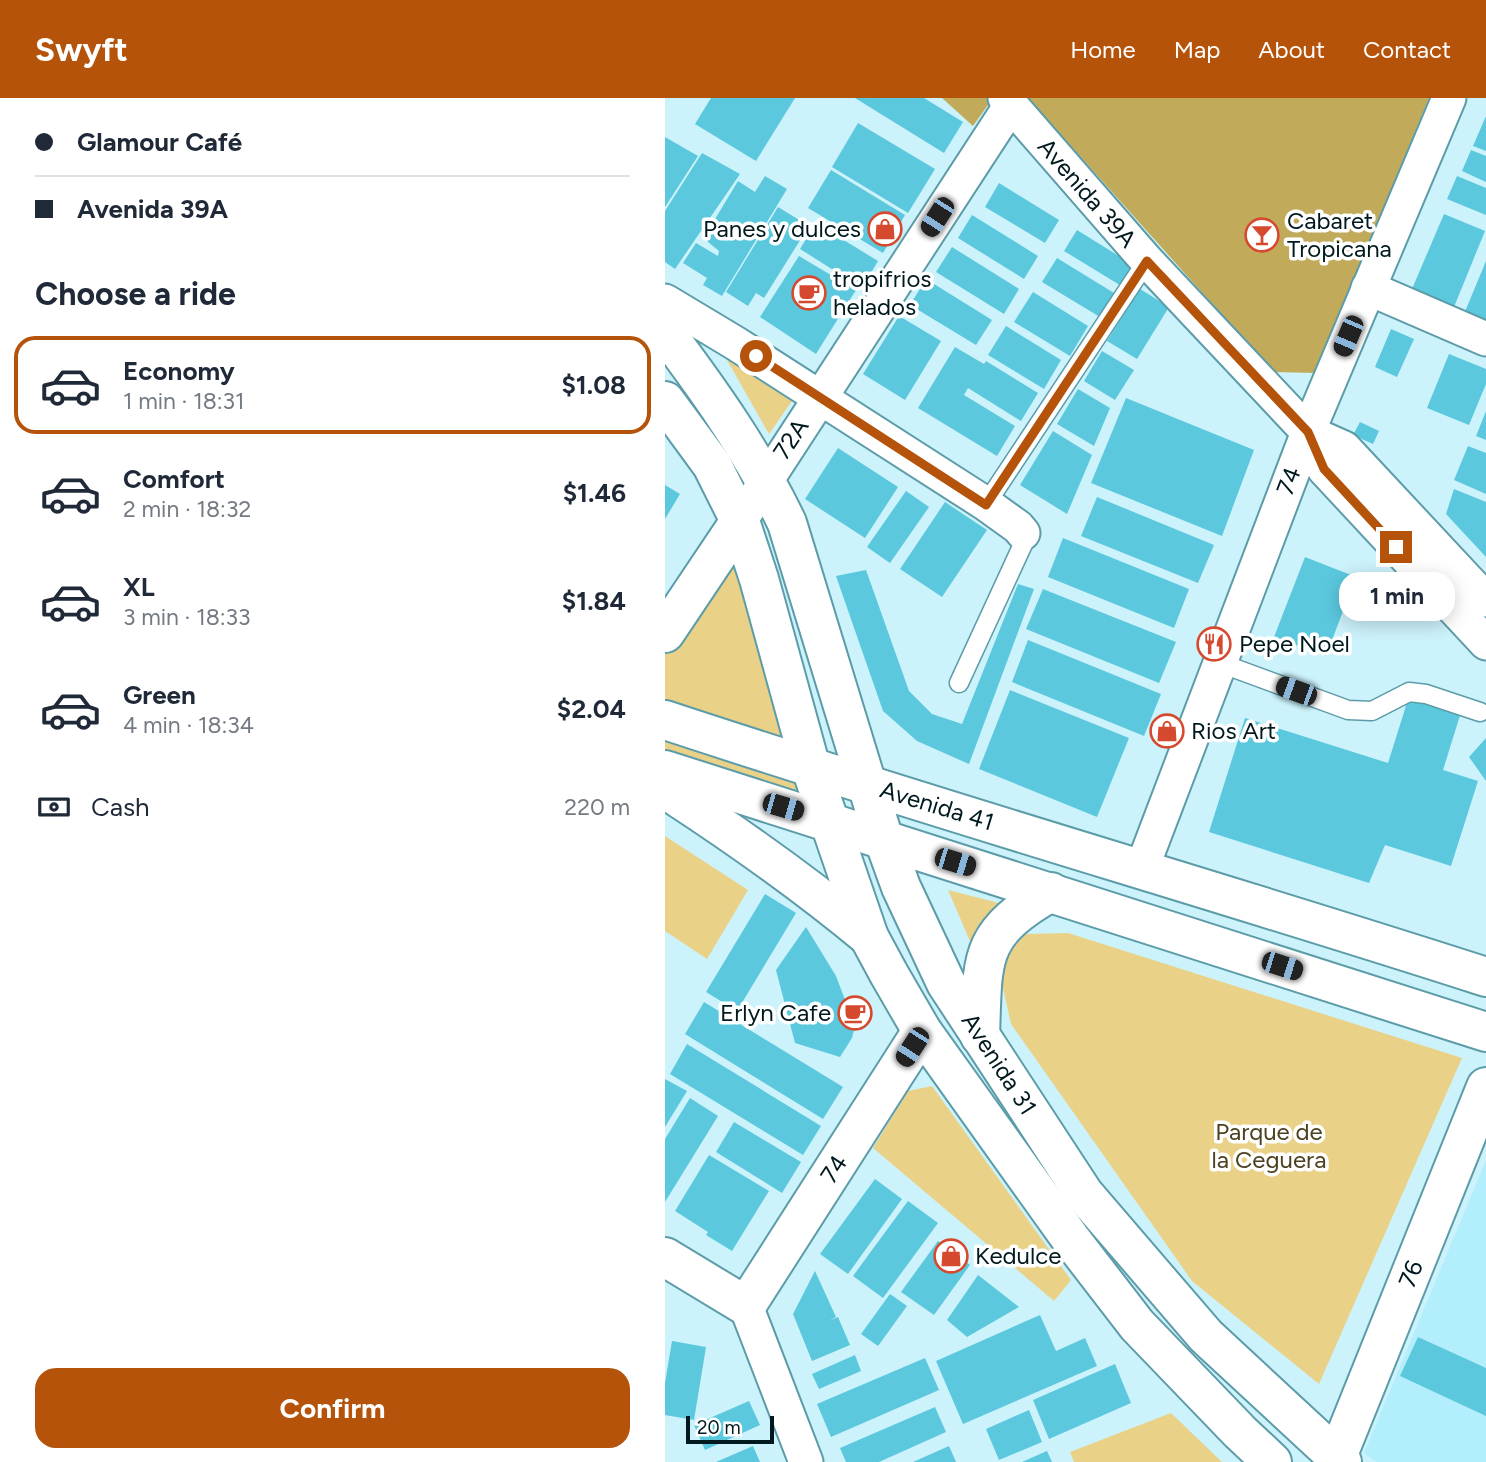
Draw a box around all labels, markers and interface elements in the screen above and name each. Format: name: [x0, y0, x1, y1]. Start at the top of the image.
text: Swyft: [35, 30, 128, 69]
text: Home: [1070, 35, 1136, 64]
text: Map: [1174, 35, 1220, 64]
text: About: [1258, 35, 1325, 64]
text: Contact: [1363, 35, 1451, 64]
text: Glamour Café: [77, 126, 242, 158]
street label: Avenida 39A: [1032, 132, 1143, 254]
text: Avenida 39A: [77, 193, 228, 225]
car: [917, 194, 958, 240]
place label: Cabaret Tropicana: [1287, 206, 1392, 263]
shop icon: Panes y dulces: [866, 210, 904, 248]
place label: Panes y dulces: [703, 214, 861, 243]
bar icon: Cabaret Tropicana: [1243, 216, 1281, 254]
place label: tropifrios helados: [833, 264, 932, 321]
cafe icon: tropifrios helados: [790, 274, 828, 312]
text: Choose a ride: [35, 275, 236, 313]
car: [1331, 313, 1366, 359]
route start: [740, 340, 772, 372]
icon: car: [39, 354, 102, 417]
text: Economy: [123, 355, 235, 387]
text: $1.08: [561, 369, 626, 401]
text: 1 min · 18:31: [123, 387, 245, 415]
street label: 72A: [767, 412, 815, 464]
icon: car: [39, 462, 102, 525]
text: Comfort: [123, 463, 225, 495]
street label: 74: [1270, 463, 1307, 499]
text: $1.46: [563, 477, 626, 509]
text: 2 min · 18:32: [123, 495, 251, 523]
route end: [1380, 531, 1412, 563]
icon: car: [39, 570, 102, 633]
text: XL: [123, 571, 155, 603]
callout: 1 min: [1338, 572, 1454, 620]
text: 1 min: [1370, 582, 1424, 610]
text: $1.84: [562, 585, 626, 617]
text: 3 min · 18:33: [123, 603, 251, 631]
restaurant icon: Pepe Noel: [1195, 625, 1233, 663]
place label: Pepe Noel: [1239, 629, 1350, 658]
car: [1273, 674, 1320, 708]
icon: car: [39, 678, 102, 741]
text: Green: [123, 679, 196, 711]
text: $2.04: [557, 693, 626, 725]
text: 4 min · 18:34: [123, 711, 254, 739]
shop icon: Rios Art: [1148, 712, 1186, 750]
place label: Rios Art: [1191, 716, 1276, 745]
street label: Avenida 41: [877, 775, 997, 837]
icon: cash: [35, 788, 73, 826]
text: Cash: [91, 791, 150, 823]
car: [760, 791, 807, 823]
text: 220 m: [564, 793, 630, 821]
car: [932, 846, 979, 878]
car: [1259, 950, 1306, 982]
cafe icon: Erlyn Cafe: [836, 994, 874, 1032]
place label: Erlyn Cafe: [720, 998, 831, 1027]
street label: Avenida 31: [956, 1007, 1043, 1120]
car: [892, 1024, 933, 1070]
park label: Parque de la Ceguera: [1212, 1117, 1326, 1174]
street label: 74: [814, 1149, 853, 1188]
shop icon: Kedulce: [932, 1237, 970, 1275]
place label: Kedulce: [975, 1241, 1061, 1270]
street label: 76: [1392, 1256, 1429, 1292]
button: Confirm: [35, 1368, 630, 1448]
scale bar: [686, 1413, 773, 1445]
text: 20 m: [697, 1416, 741, 1439]

